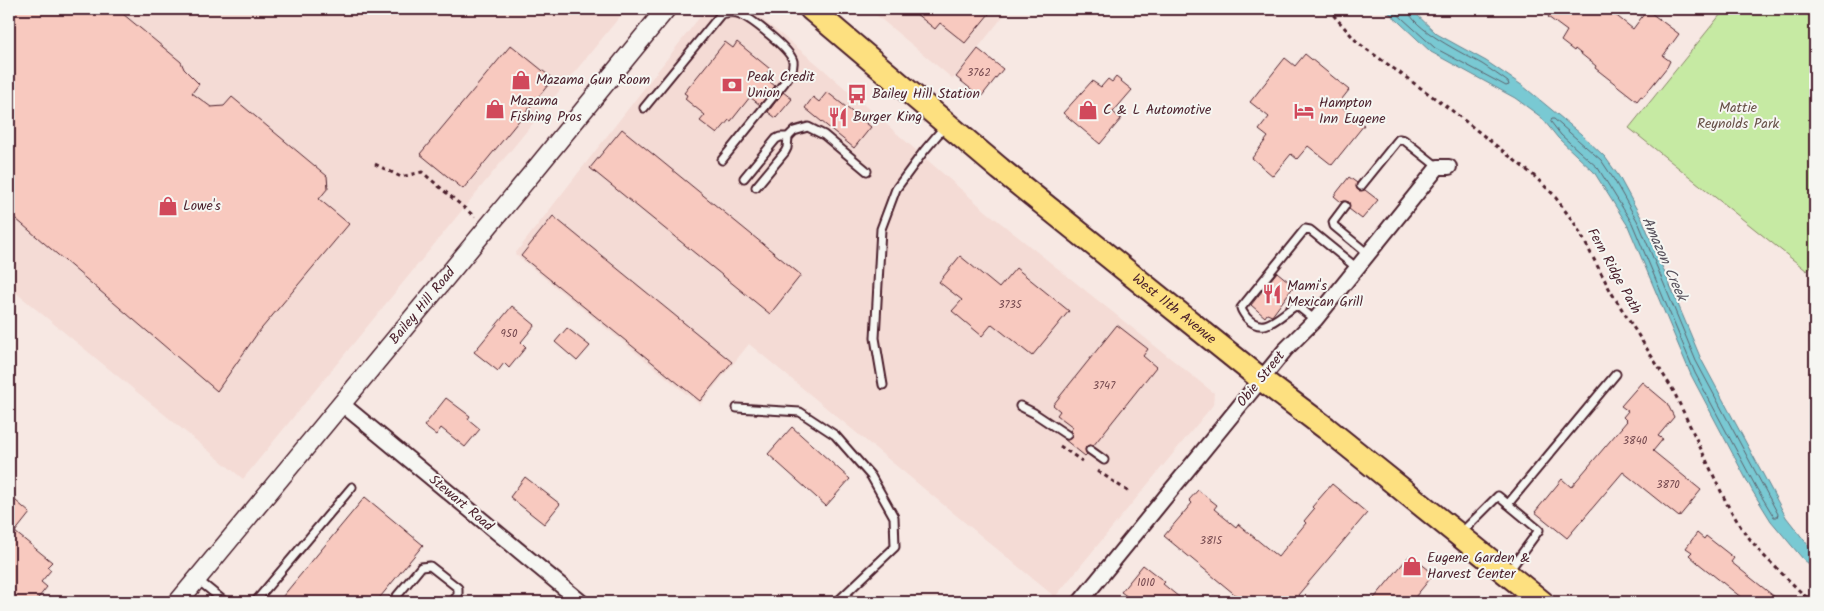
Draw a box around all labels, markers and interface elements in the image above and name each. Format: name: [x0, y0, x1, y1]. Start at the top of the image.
house number: 3762: [967, 64, 991, 82]
place label: Peak Credit Union: [747, 66, 815, 104]
shop icon: Mazama Gun Room: [510, 69, 532, 91]
place label: Mazama Gun Room: [536, 69, 650, 91]
bank icon: Peak Credit Union: [721, 74, 743, 96]
bus stop icon: Bailey Hill Station: [846, 83, 868, 105]
place label: Bailey Hill Station: [872, 83, 980, 105]
place label: Mazama Fishing Pros: [510, 90, 582, 128]
place label: Hampton Inn Eugene: [1319, 92, 1386, 130]
park label: Mattie Reynolds Park: [1697, 97, 1780, 135]
shop icon: Mazama Fishing Pros: [484, 98, 506, 120]
shop icon: C & L Automotive: [1077, 99, 1099, 121]
place label: C & L Automotive: [1103, 99, 1212, 121]
hotel icon: Hampton Inn Eugene: [1293, 100, 1315, 122]
restaurant icon: Burger King: [827, 106, 849, 128]
place label: Burger King: [853, 106, 922, 128]
shop icon: Lowe's: [157, 195, 179, 217]
place label: Lowe's: [183, 195, 221, 217]
water label: Amazon Creek: [1635, 213, 1694, 307]
street label: Fern Ridge Path: [1581, 224, 1647, 318]
street label: Bailey Hill Road: [384, 262, 462, 349]
street label: West 11th Avenue: [1127, 268, 1222, 350]
place label: Mami's Mexican Grill: [1287, 275, 1363, 313]
restaurant icon: Mami's Mexican Grill: [1261, 283, 1283, 305]
house number: 3735: [998, 296, 1023, 314]
house number: 950: [501, 325, 518, 343]
street label: Obie Street: [1231, 346, 1291, 412]
house number: 3747: [1093, 377, 1116, 395]
house number: 3840: [1623, 432, 1648, 450]
street label: Stewart Road: [424, 469, 499, 537]
house number: 3870: [1656, 476, 1680, 494]
house number: 3815: [1200, 532, 1223, 550]
place label: Eugene Garden & Harvest Center: [1427, 547, 1530, 585]
shop icon: Eugene Garden & Harvest Center: [1401, 555, 1423, 577]
house number: 1010: [1137, 574, 1155, 592]

